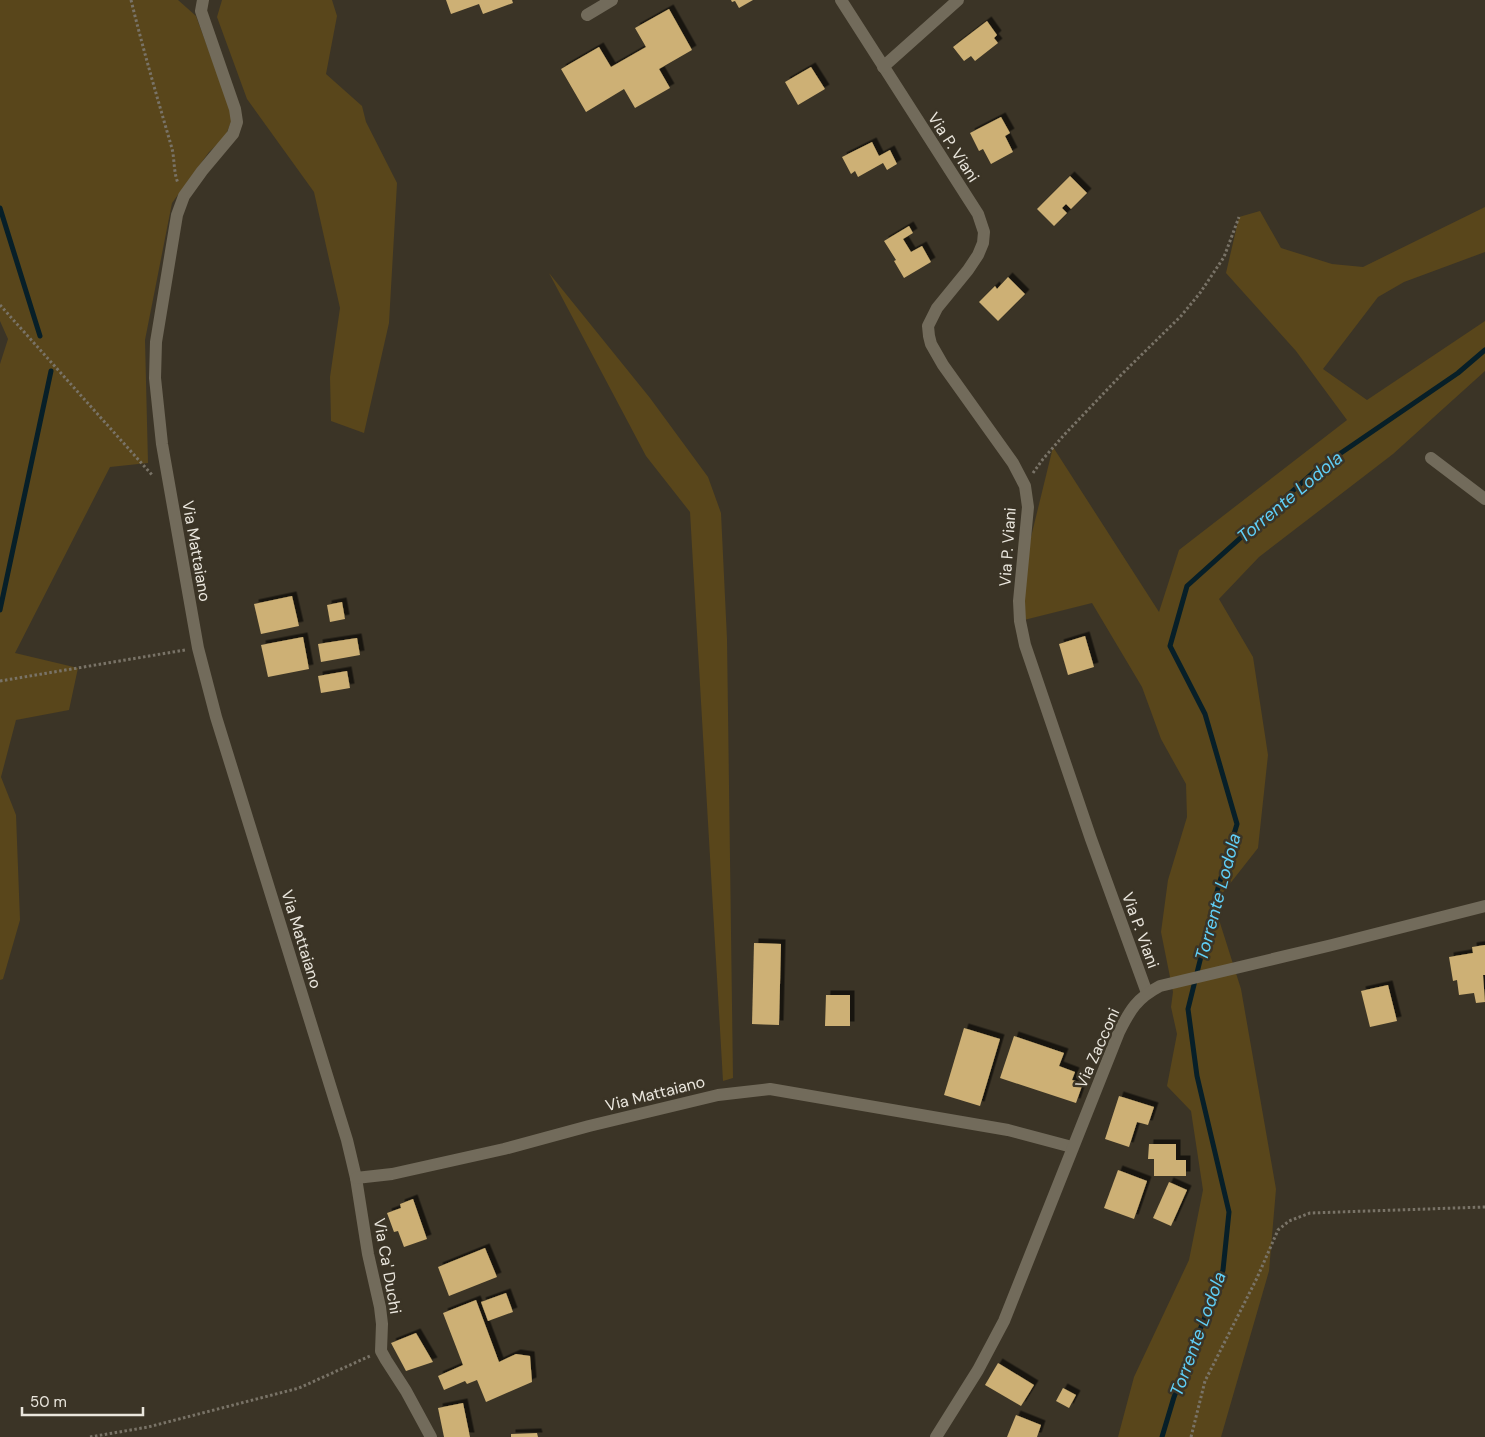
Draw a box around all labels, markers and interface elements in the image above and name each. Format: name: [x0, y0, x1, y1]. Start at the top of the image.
street label: Via P. Viani: [923, 108, 984, 186]
water label: Torrente Lodola: [1232, 446, 1348, 548]
street label: Via Mattaiano: [177, 499, 216, 603]
street label: Via P. Viani: [994, 507, 1021, 587]
water label: Torrente Lodola: [1189, 831, 1247, 963]
street label: Via Mattaiano: [277, 887, 326, 991]
street label: Via P. Viani: [1117, 889, 1164, 971]
street label: Via Zacconi: [1070, 1005, 1124, 1092]
street label: Via Mattaiano: [603, 1071, 707, 1116]
street label: Via Ca' Duchi: [369, 1217, 406, 1316]
water label: Torrente Lodola: [1164, 1268, 1232, 1400]
scale bar: [22, 1384, 144, 1416]
text: 50 m: [30, 1392, 67, 1412]

